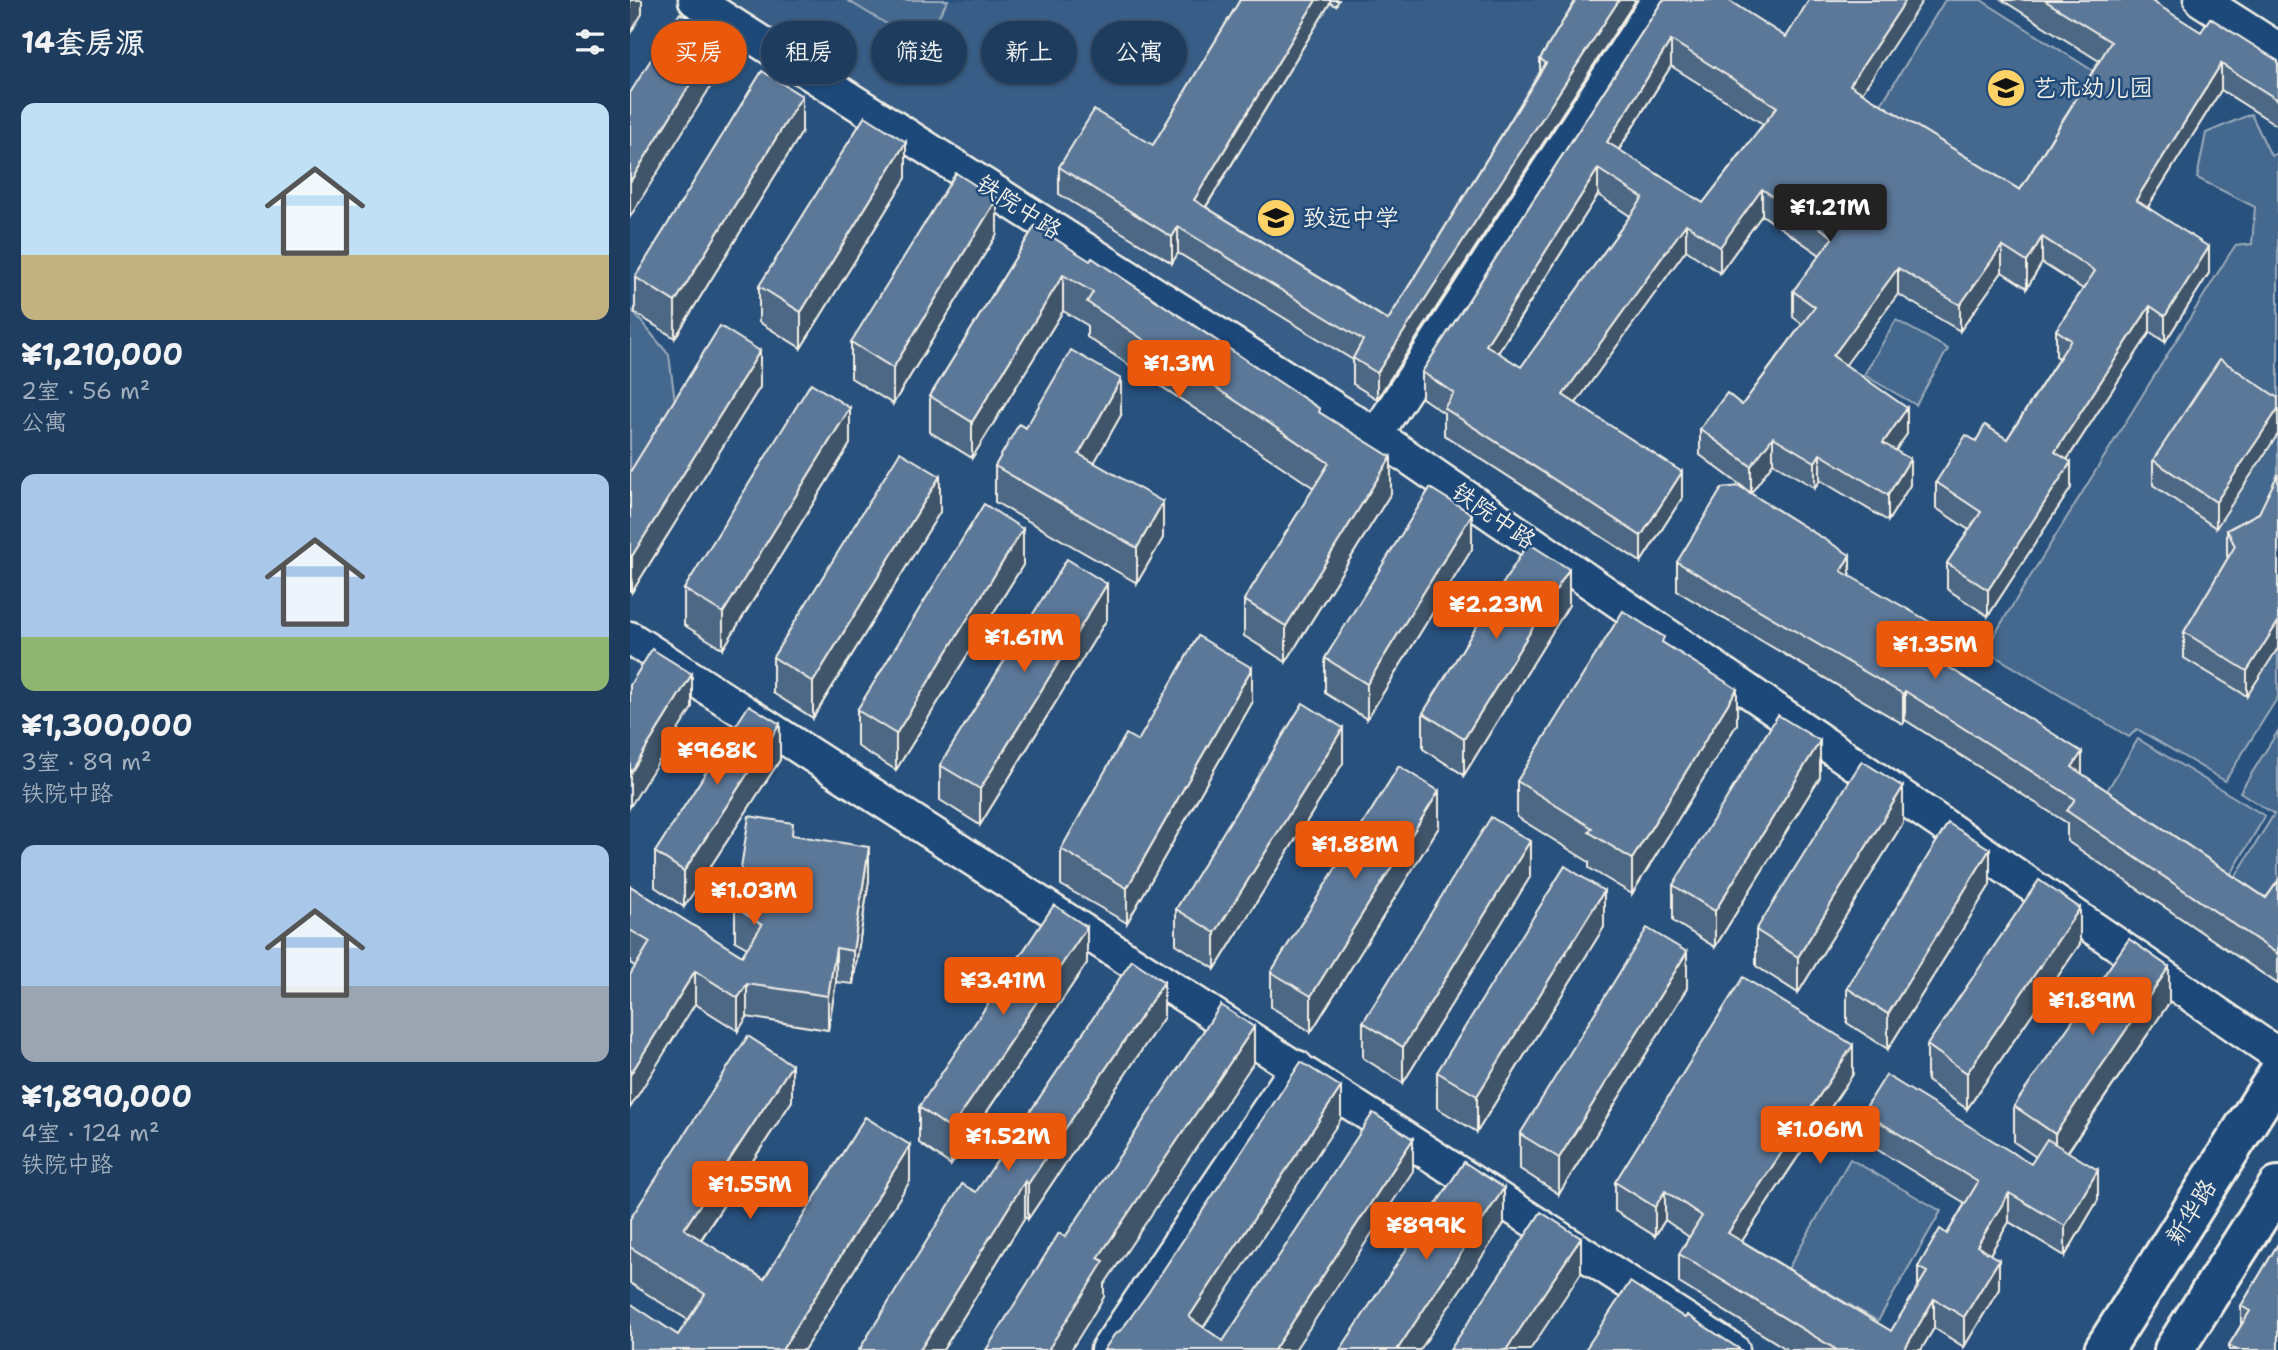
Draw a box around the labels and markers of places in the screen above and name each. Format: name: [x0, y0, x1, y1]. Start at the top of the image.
school or university icon: 艺术幼儿园: [1985, 67, 2027, 109]
place label: 艺术幼儿园: [2033, 72, 2153, 104]
pin: ¥1.21M: [1773, 184, 1887, 244]
school or university icon: 致远中学: [1255, 197, 1297, 239]
place label: 致远中学: [1303, 202, 1399, 234]
pin: ¥1.3M: [1130, 340, 1228, 400]
pin: ¥2.23M: [1439, 582, 1553, 641]
pin: ¥1.61M: [967, 614, 1081, 674]
pin: ¥1.35M: [1878, 622, 1992, 681]
pin: ¥968K: [668, 728, 766, 787]
pin: ¥1.88M: [1298, 822, 1412, 881]
pin: ¥1.03M: [697, 867, 811, 927]
pin: ¥3.41M: [946, 958, 1060, 1017]
pin: ¥1.89M: [2035, 978, 2149, 1037]
pin: ¥1.06M: [1763, 1106, 1877, 1166]
pin: ¥1.52M: [951, 1114, 1065, 1173]
pin: ¥1.55M: [693, 1162, 807, 1221]
pin: ¥899K: [1377, 1202, 1475, 1262]

